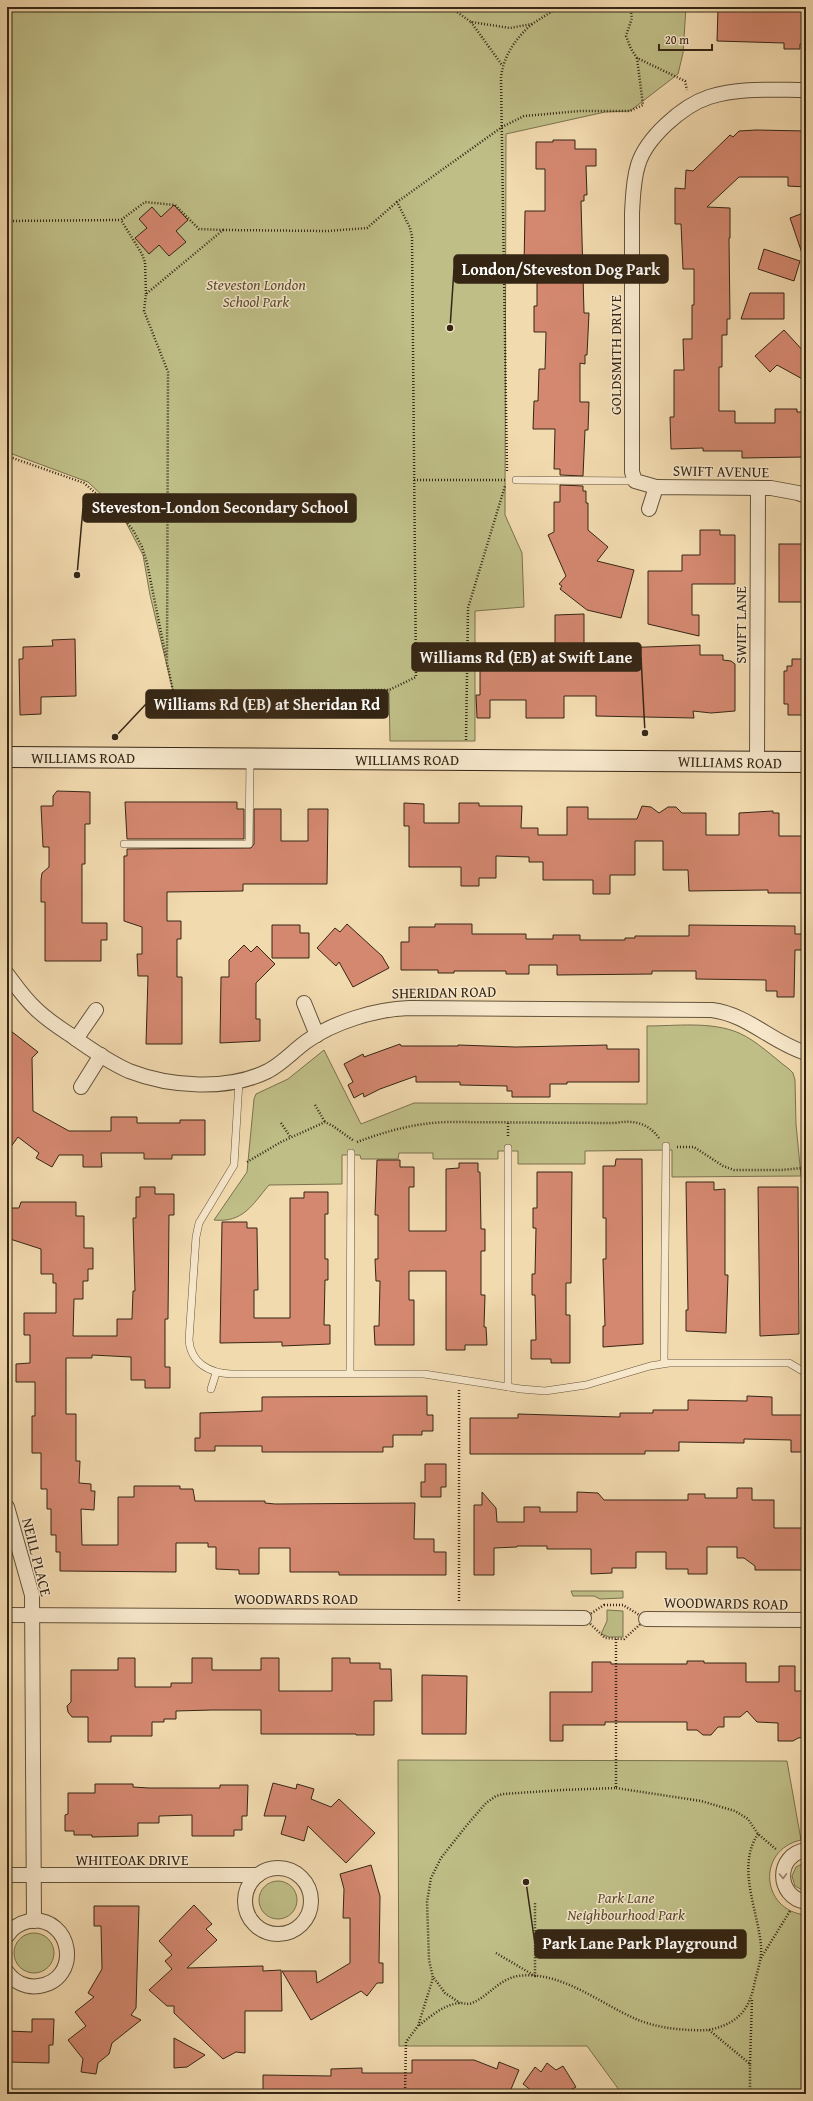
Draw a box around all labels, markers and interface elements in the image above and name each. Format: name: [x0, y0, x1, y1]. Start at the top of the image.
scale bar: [659, 26, 712, 52]
text: 20 m: [665, 31, 689, 48]
callout: London/Steveston Dog Park: [454, 255, 668, 283]
text: London/Steveston Dog Park: [462, 257, 661, 281]
park label: Steveston London School Park: [206, 274, 306, 312]
street label: GOLDSMITH DRIVE: [605, 295, 626, 415]
street label: SWIFT AVENUE: [673, 460, 770, 482]
callout: Steveston-London Secondary School: [83, 494, 356, 522]
text: Steveston-London Secondary School: [92, 495, 348, 519]
street label: SWIFT LANE: [730, 586, 751, 664]
callout: Williams Rd (EB) at Swift Lane: [412, 643, 641, 671]
text: Williams Rd (EB) at Swift Lane: [420, 645, 633, 669]
callout: Williams Rd (EB) at Sheridan Rd: [146, 690, 388, 718]
text: Williams Rd (EB) at Sheridan Rd: [154, 692, 381, 716]
street label: WILLIAMS ROAD: [31, 747, 135, 768]
street label: WILLIAMS ROAD: [355, 749, 459, 770]
street label: WILLIAMS ROAD: [678, 751, 782, 773]
street label: SHERIDAN ROAD: [392, 981, 496, 1003]
street label: NEILL PLACE: [17, 1516, 57, 1599]
street label: WOODWARDS ROAD: [234, 1588, 358, 1609]
street label: WOODWARDS ROAD: [664, 1591, 788, 1615]
street label: WHITEOAK DRIVE: [75, 1849, 189, 1870]
one-way arrow: [779, 1873, 787, 1879]
park label: Park Lane Neighbourhood Park: [567, 1887, 685, 1925]
callout: Park Lane Park Playground: [535, 1930, 746, 1958]
text: Park Lane Park Playground: [543, 1931, 738, 1955]

